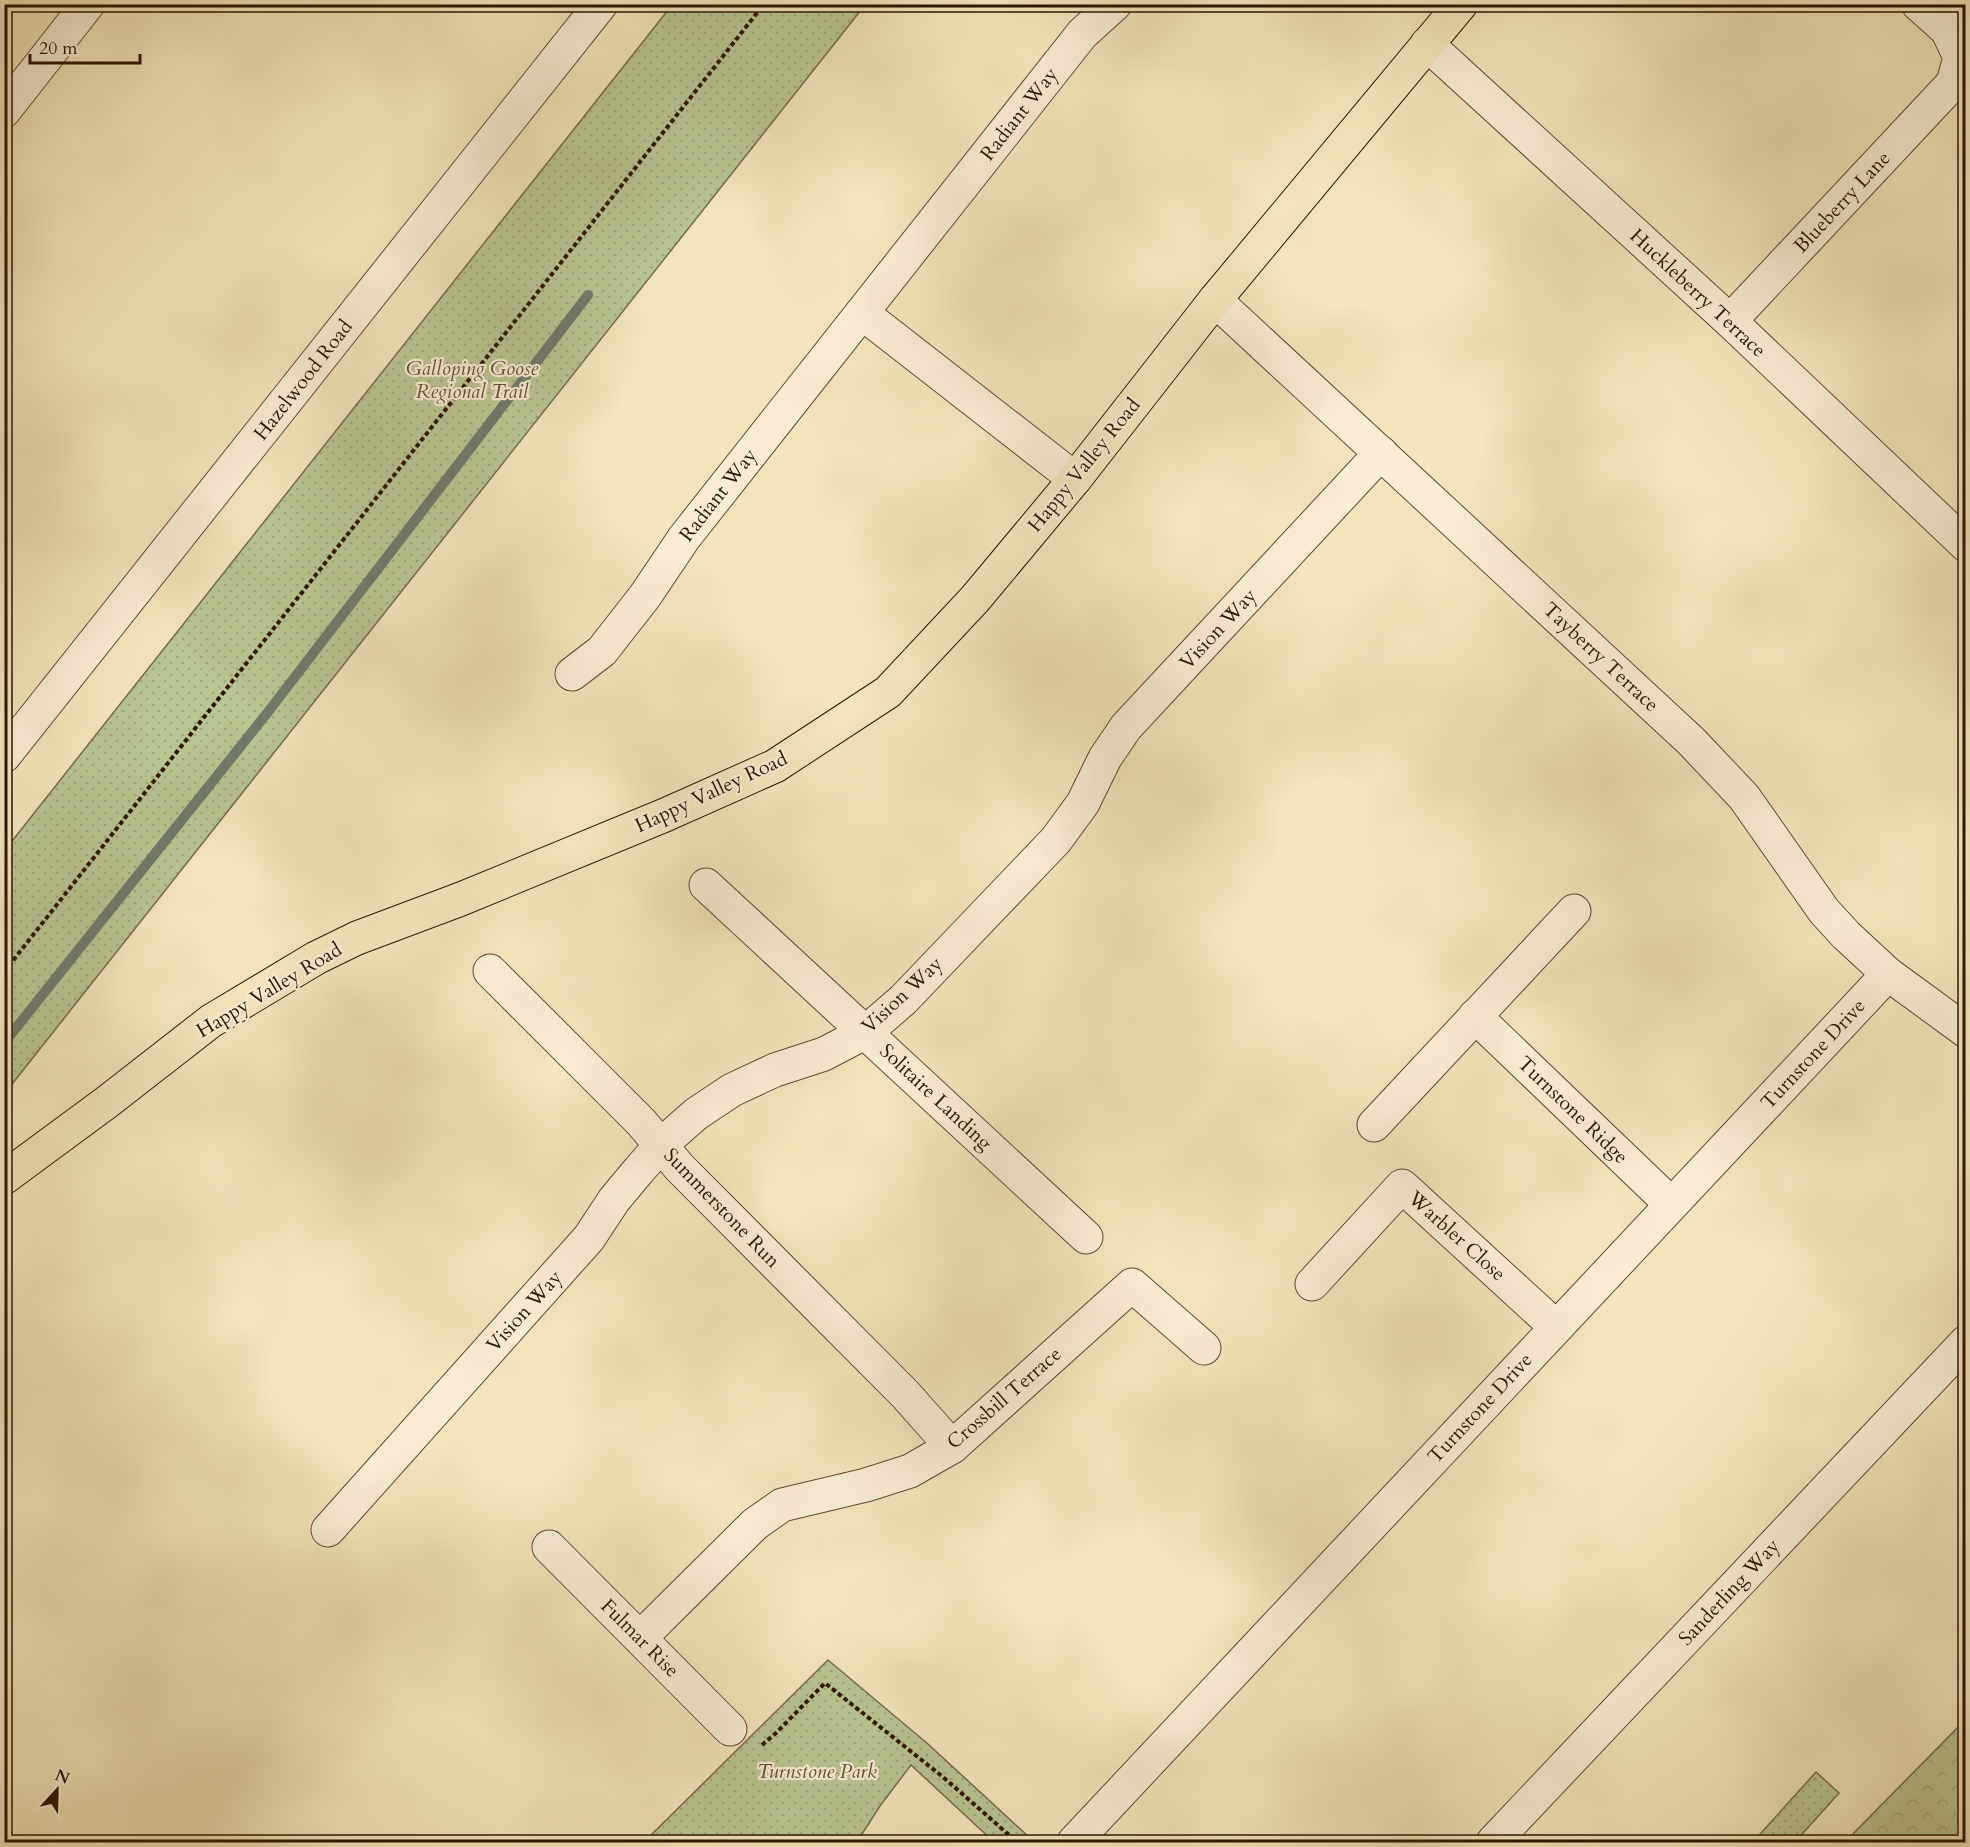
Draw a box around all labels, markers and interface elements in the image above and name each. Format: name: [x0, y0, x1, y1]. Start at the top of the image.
scale bar: [30, 27, 140, 65]
text: 20 m: [39, 36, 78, 61]
street label: Radiant Way: [974, 61, 1064, 166]
street label: Blueberry Lane: [1788, 145, 1896, 259]
street label: Huckleberry Terrace: [1624, 223, 1772, 363]
street label: Hazelwood Road: [247, 314, 359, 446]
park label: Galloping Goose Regional Trail: [406, 355, 539, 405]
street label: Happy Valley Road: [1022, 392, 1147, 538]
street label: Radiant Way: [673, 442, 763, 547]
street label: Vision Way: [1174, 582, 1263, 675]
street label: Tayberry Terrace: [1537, 596, 1665, 718]
street label: Happy Valley Road: [630, 745, 792, 839]
street label: Happy Valley Road: [191, 936, 347, 1044]
street label: Vision Way: [856, 950, 949, 1039]
street label: Turnstone Drive: [1755, 993, 1871, 1115]
street label: Solitaire Landing: [874, 1038, 999, 1157]
street label: Turnstone Ridge: [1512, 1050, 1634, 1170]
street label: Summerstone Run: [658, 1142, 787, 1274]
street label: Warbler Close: [1402, 1184, 1512, 1287]
street label: Vision Way: [480, 1264, 568, 1358]
street label: Crossbill Terrace: [941, 1341, 1067, 1455]
street label: Turnstone Drive: [1422, 1347, 1538, 1469]
street label: Sanderling Way: [1672, 1532, 1786, 1651]
street label: Fulmar Rise: [595, 1593, 685, 1683]
park label: Turnstone Park: [757, 1758, 877, 1785]
north arrow: [27, 1760, 87, 1820]
text: N: [52, 1764, 73, 1790]

